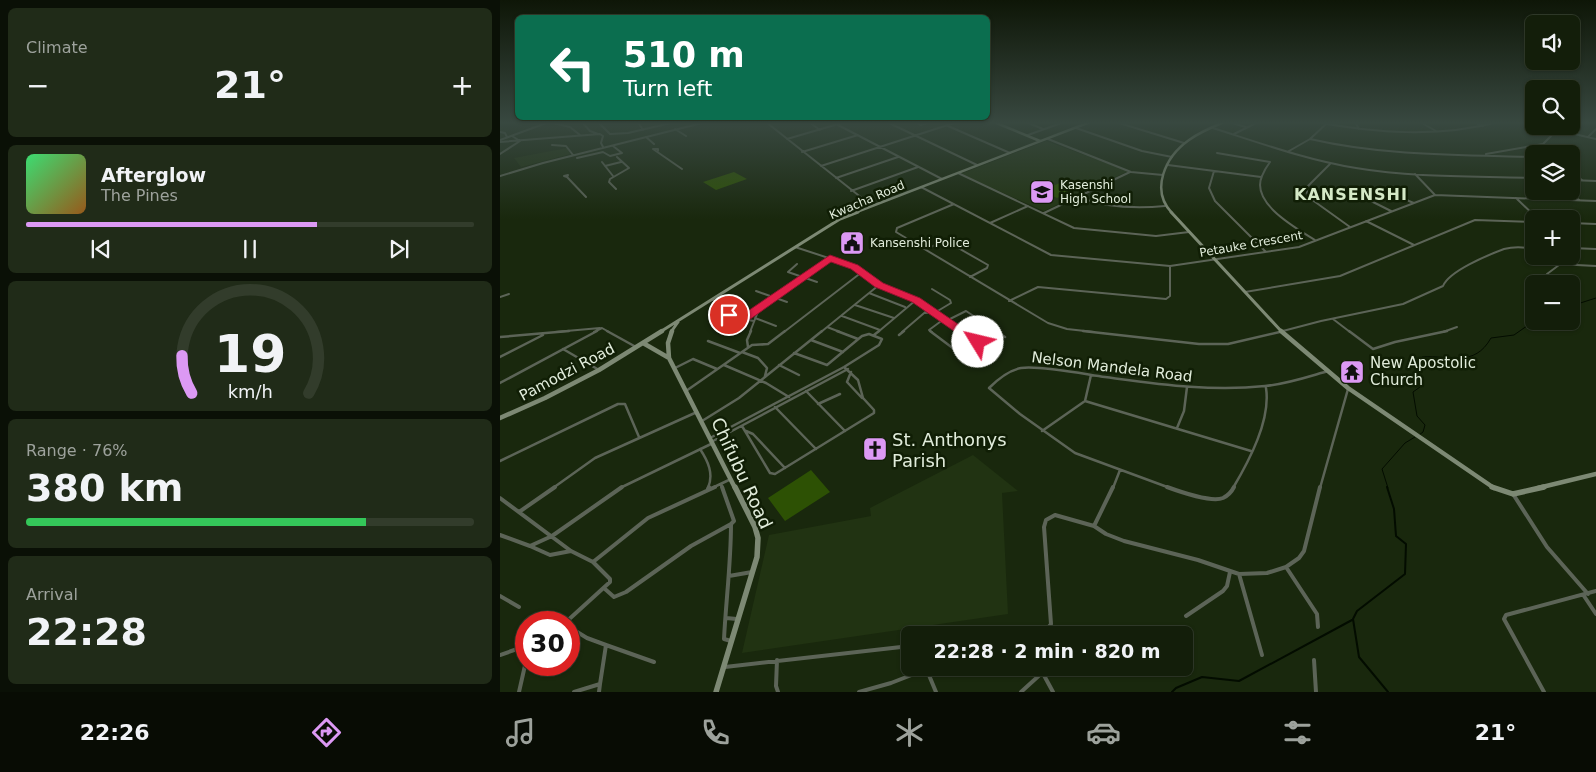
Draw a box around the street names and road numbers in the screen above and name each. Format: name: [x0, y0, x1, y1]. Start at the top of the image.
street label: Kwacha Road: [827, 178, 907, 222]
street label: Petauke Crescent: [1198, 228, 1304, 260]
street label: Pamodzi Road: [516, 339, 618, 405]
street label: Nelson Mandela Road: [1030, 348, 1194, 386]
street label: Chifubu Road: [707, 414, 777, 532]

